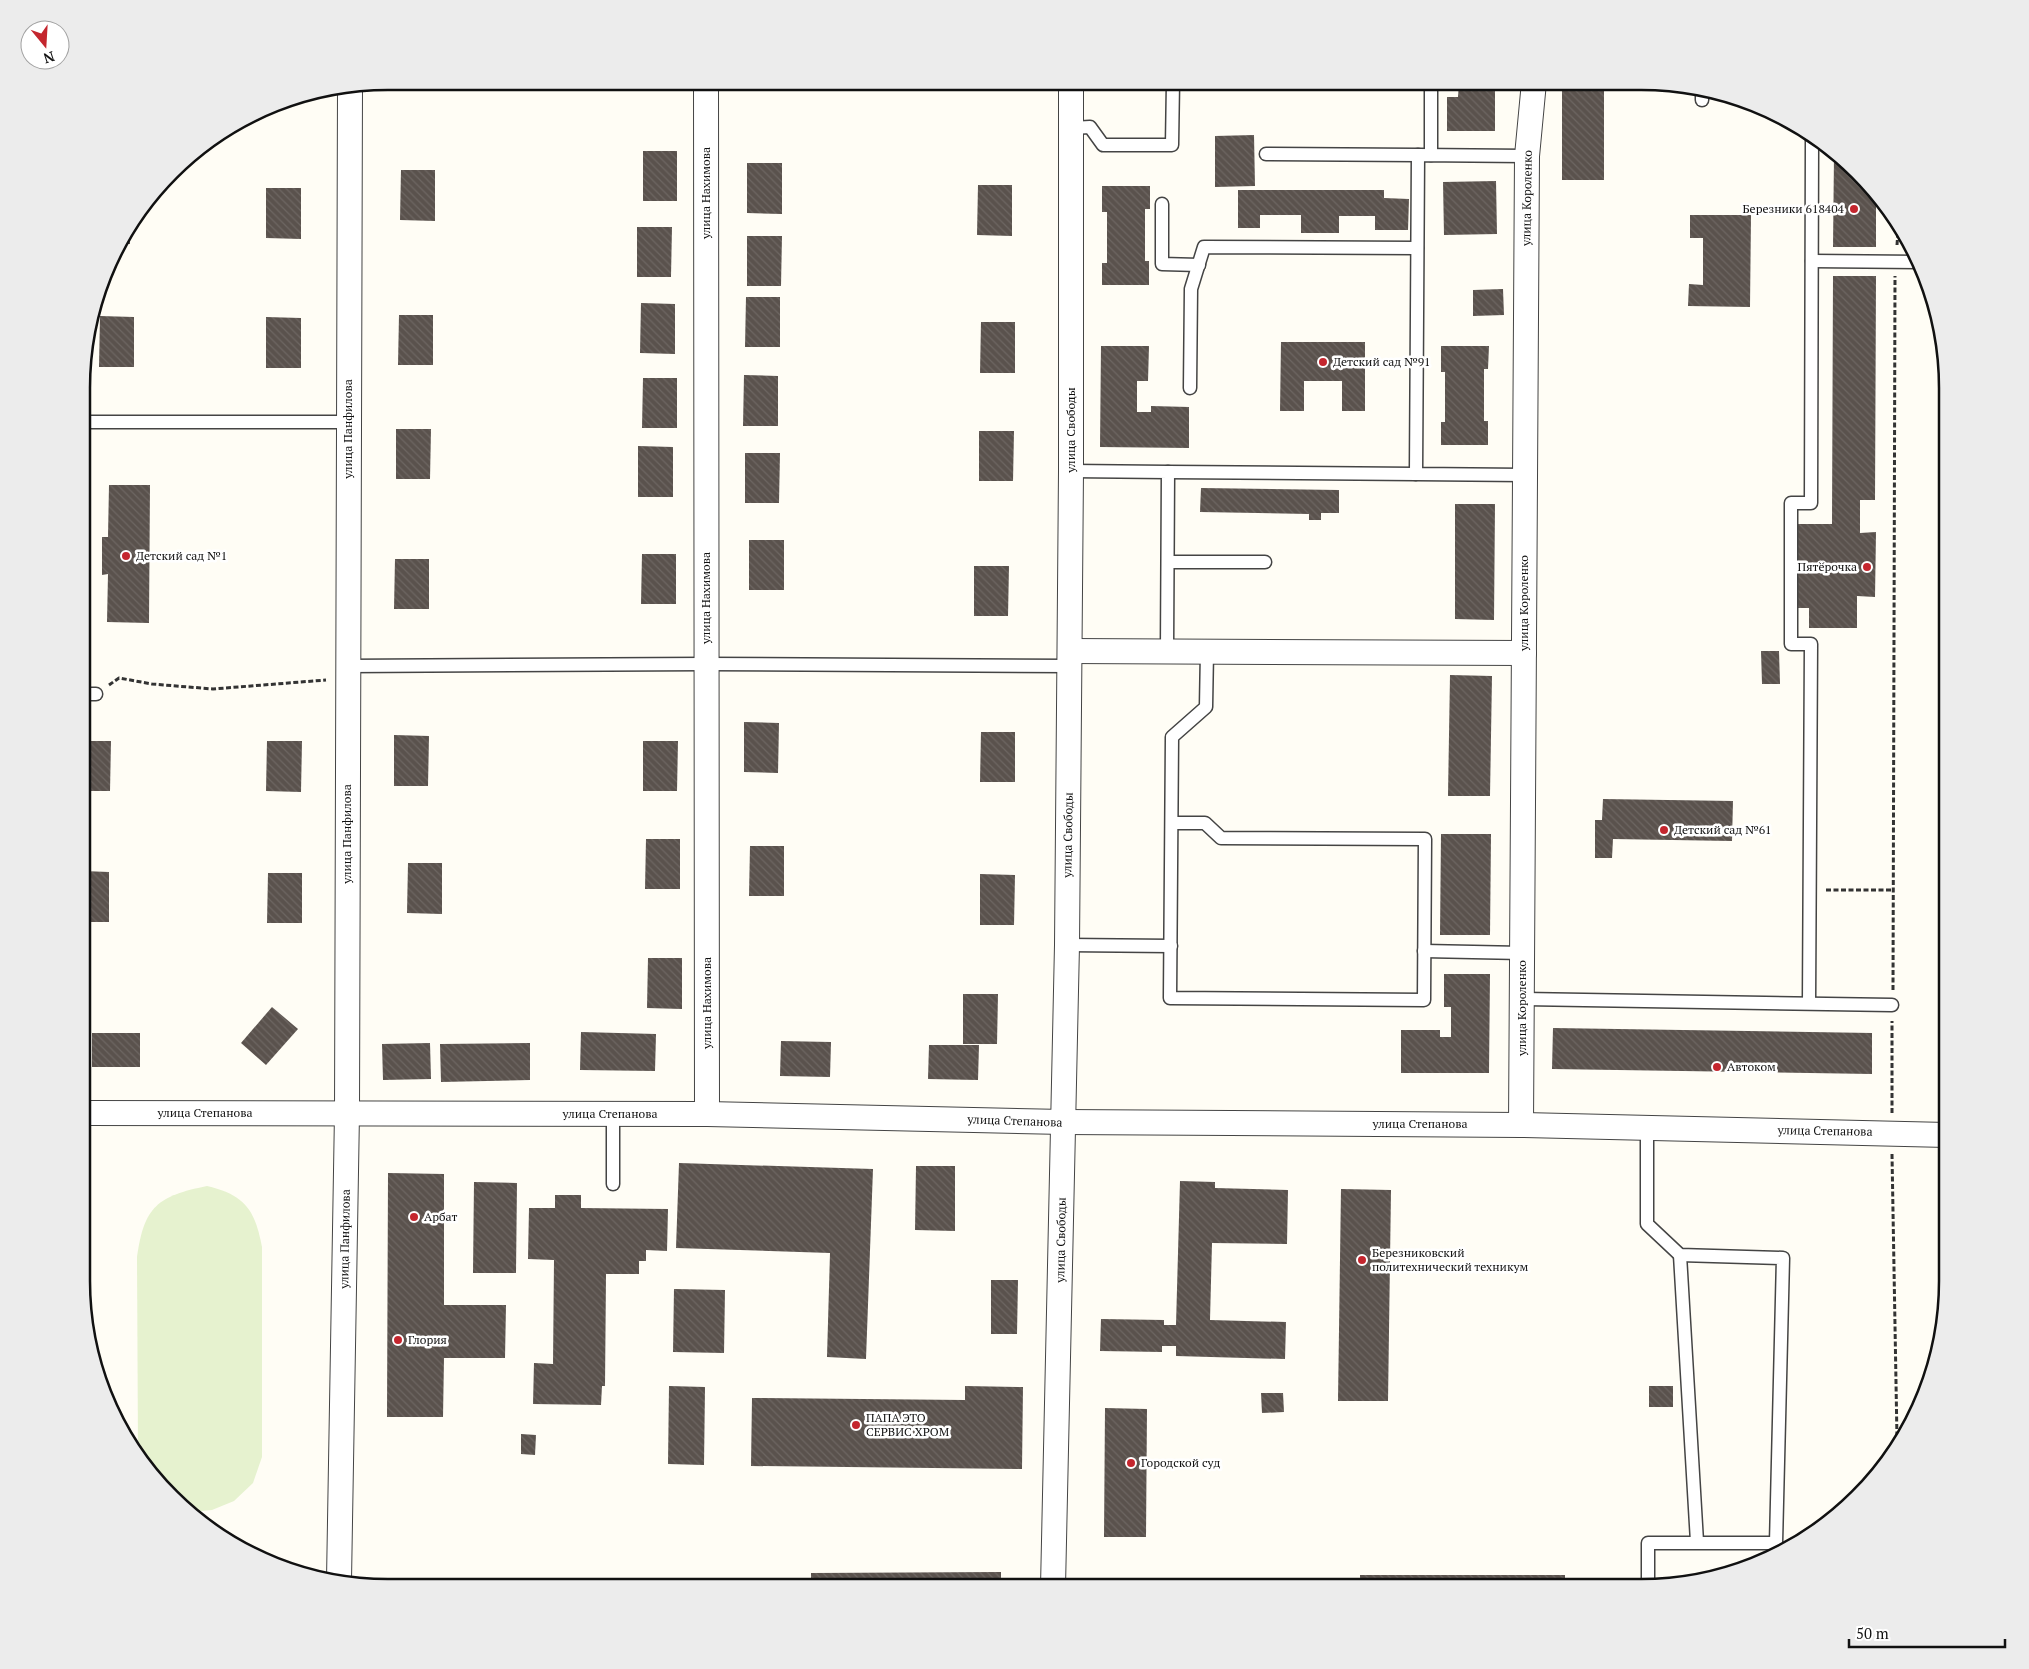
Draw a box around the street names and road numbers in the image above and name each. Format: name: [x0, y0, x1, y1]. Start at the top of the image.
street label: улица Нахимова: [698, 147, 713, 240]
street label: улица Короленко: [1518, 150, 1535, 247]
street label: улица Панфилова: [340, 379, 355, 480]
street label: улица Свободы: [1063, 387, 1078, 474]
street label: улица Нахимова: [698, 552, 713, 645]
street label: улица Короленко: [1516, 555, 1531, 652]
street label: улица Панфилова: [339, 784, 354, 885]
street label: улица Свободы: [1059, 792, 1076, 879]
street label: улица Нахимова: [699, 957, 714, 1050]
street label: улица Короленко: [1514, 960, 1529, 1057]
street label: улица Степанова: [156, 1105, 253, 1120]
street label: улица Степанова: [561, 1106, 658, 1121]
street label: улица Степанова: [966, 1111, 1063, 1130]
street label: улица Степанова: [1371, 1116, 1468, 1131]
street label: улица Степанова: [1776, 1122, 1873, 1139]
street label: улица Панфилова: [336, 1189, 353, 1290]
street label: улица Свободы: [1052, 1197, 1069, 1284]

